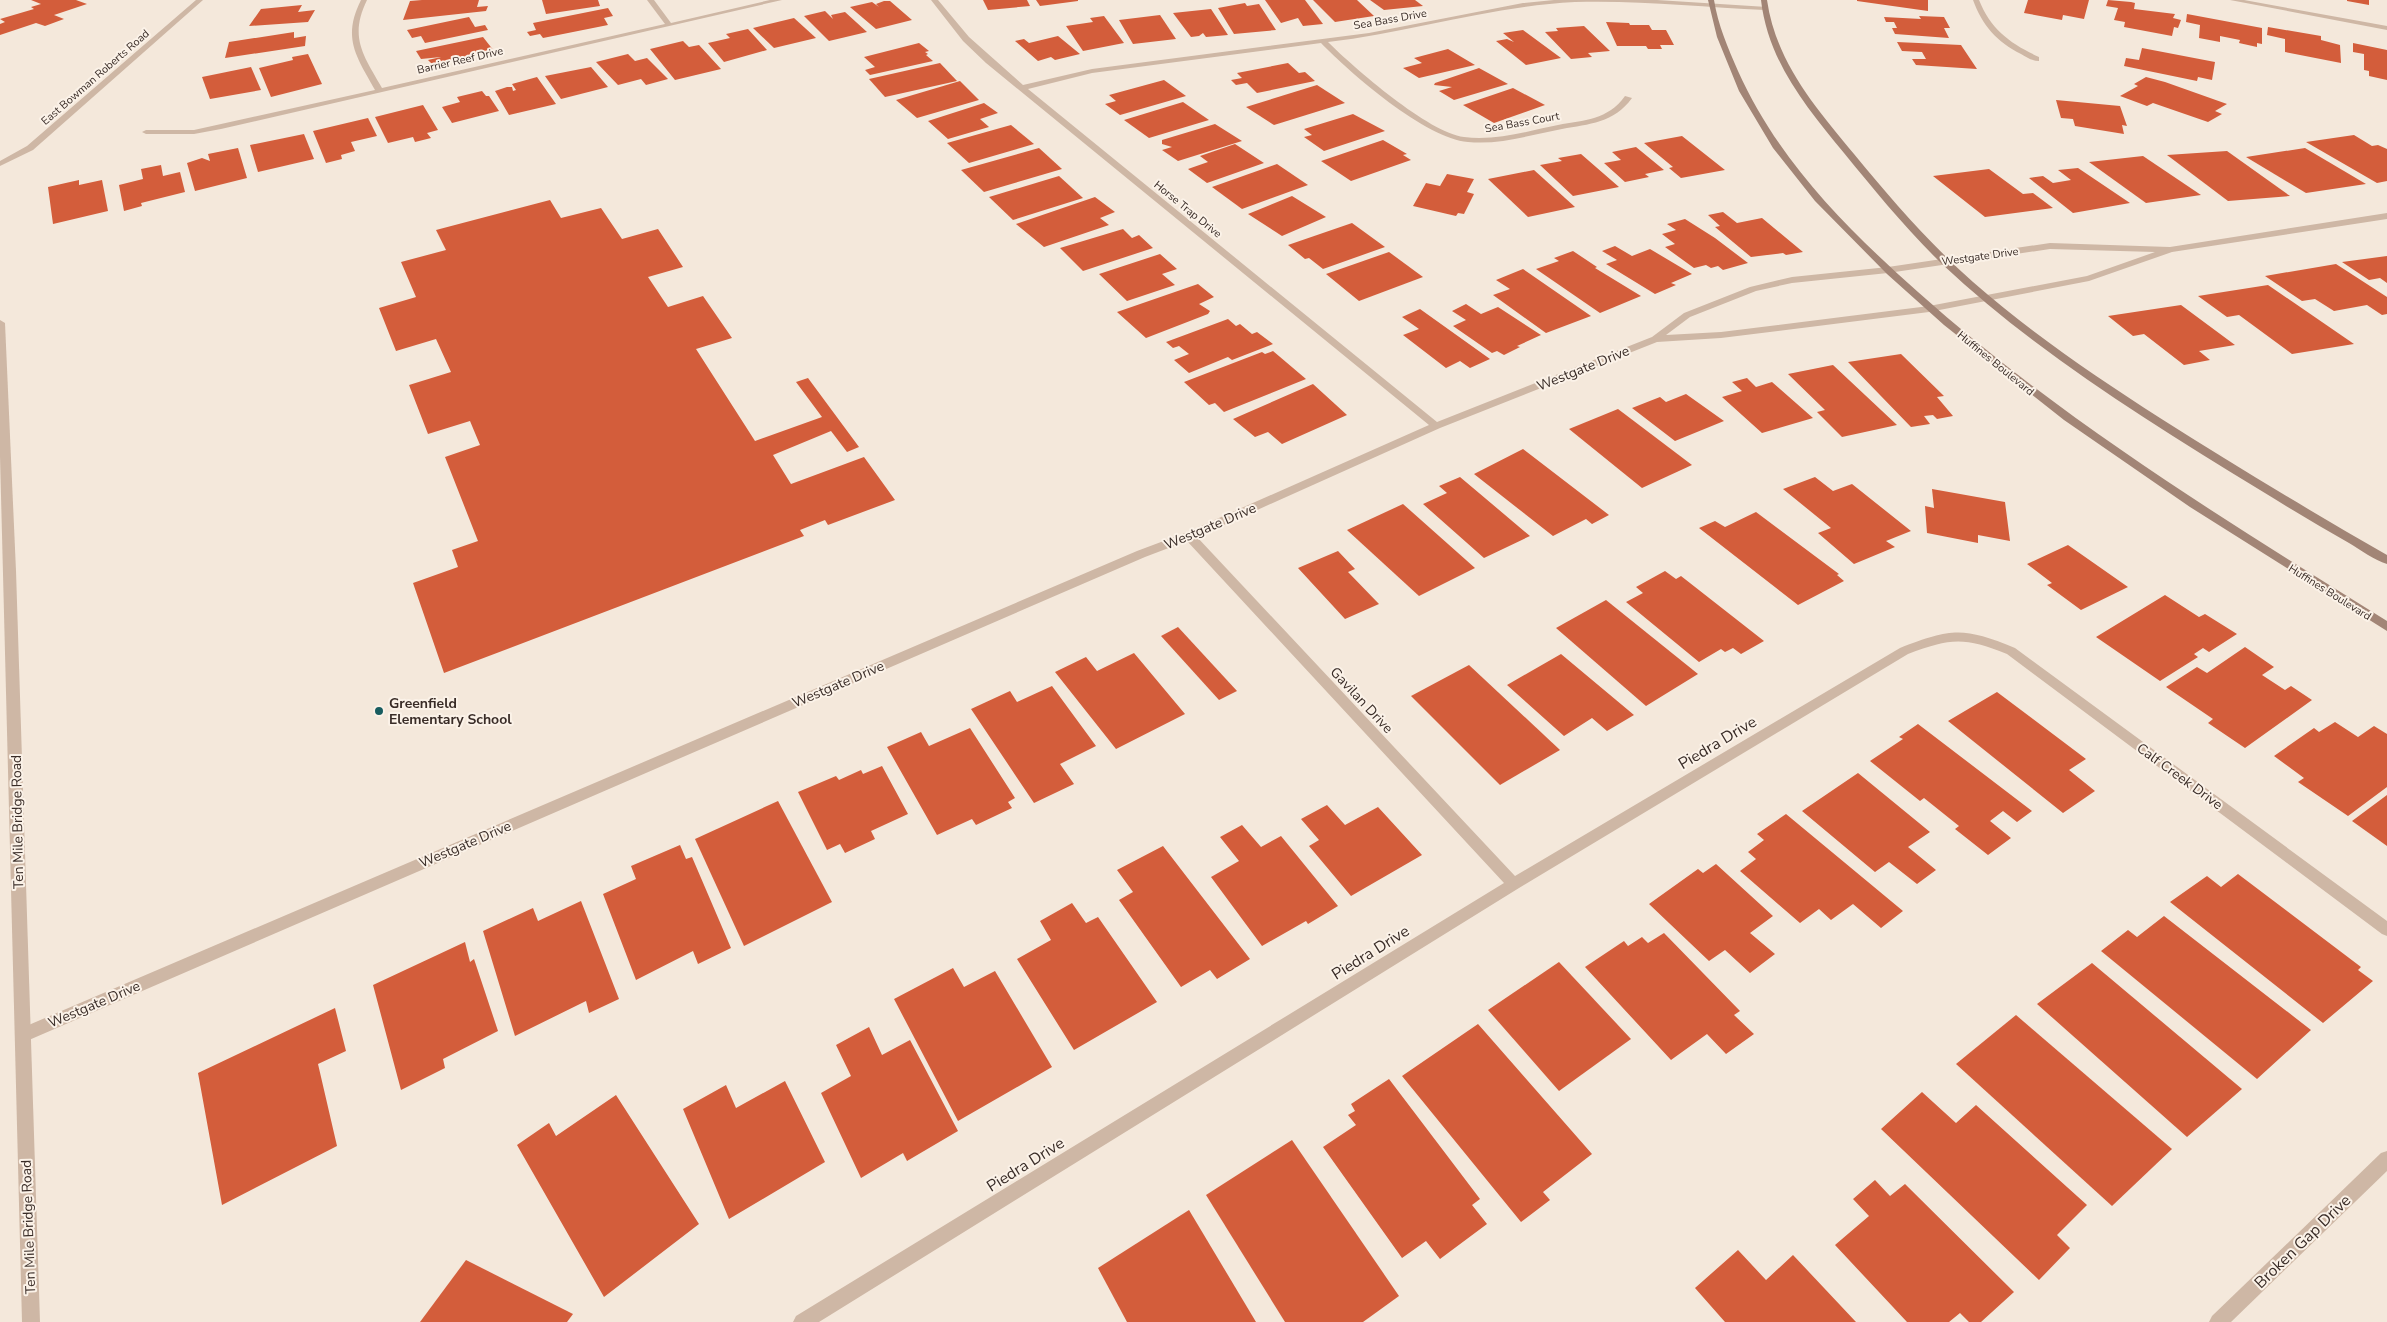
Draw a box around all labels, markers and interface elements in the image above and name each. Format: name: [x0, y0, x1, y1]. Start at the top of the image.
street label: Sea Bass Drive: [1352, 6, 1428, 33]
street label: East Bowman Roberts Road: [38, 26, 153, 128]
street label: Barrier Reef Drive: [416, 43, 505, 78]
street label: Sea Bass Court: [1484, 109, 1561, 136]
street label: Horse Trap Drive: [1151, 177, 1225, 241]
street label: Westgate Drive: [1941, 244, 2019, 269]
street label: Huffines Boulevard: [1954, 328, 2037, 399]
street label: Westgate Drive: [1534, 341, 1632, 396]
street label: Westgate Drive: [1161, 499, 1259, 554]
street label: Huffines Boulevard: [2286, 561, 2374, 624]
street label: Westgate Drive: [789, 657, 887, 712]
street label: Gavilan Drive: [1326, 663, 1397, 738]
place label: Greenfield Elementary School: [389, 694, 512, 729]
marker: Greenfield Elementary School: [373, 705, 385, 717]
street label: Piedra Drive: [1674, 711, 1761, 775]
street label: Calf Creek Drive: [2133, 739, 2227, 814]
street label: Ten Mile Bridge Road: [7, 755, 28, 889]
street label: Westgate Drive: [416, 817, 514, 872]
street label: Piedra Drive: [1327, 920, 1414, 985]
street label: Westgate Drive: [45, 977, 143, 1032]
street label: Piedra Drive: [982, 1132, 1069, 1197]
street label: Ten Mile Bridge Road: [17, 1159, 40, 1294]
street label: Broken Gap Drive: [2250, 1190, 2356, 1294]

